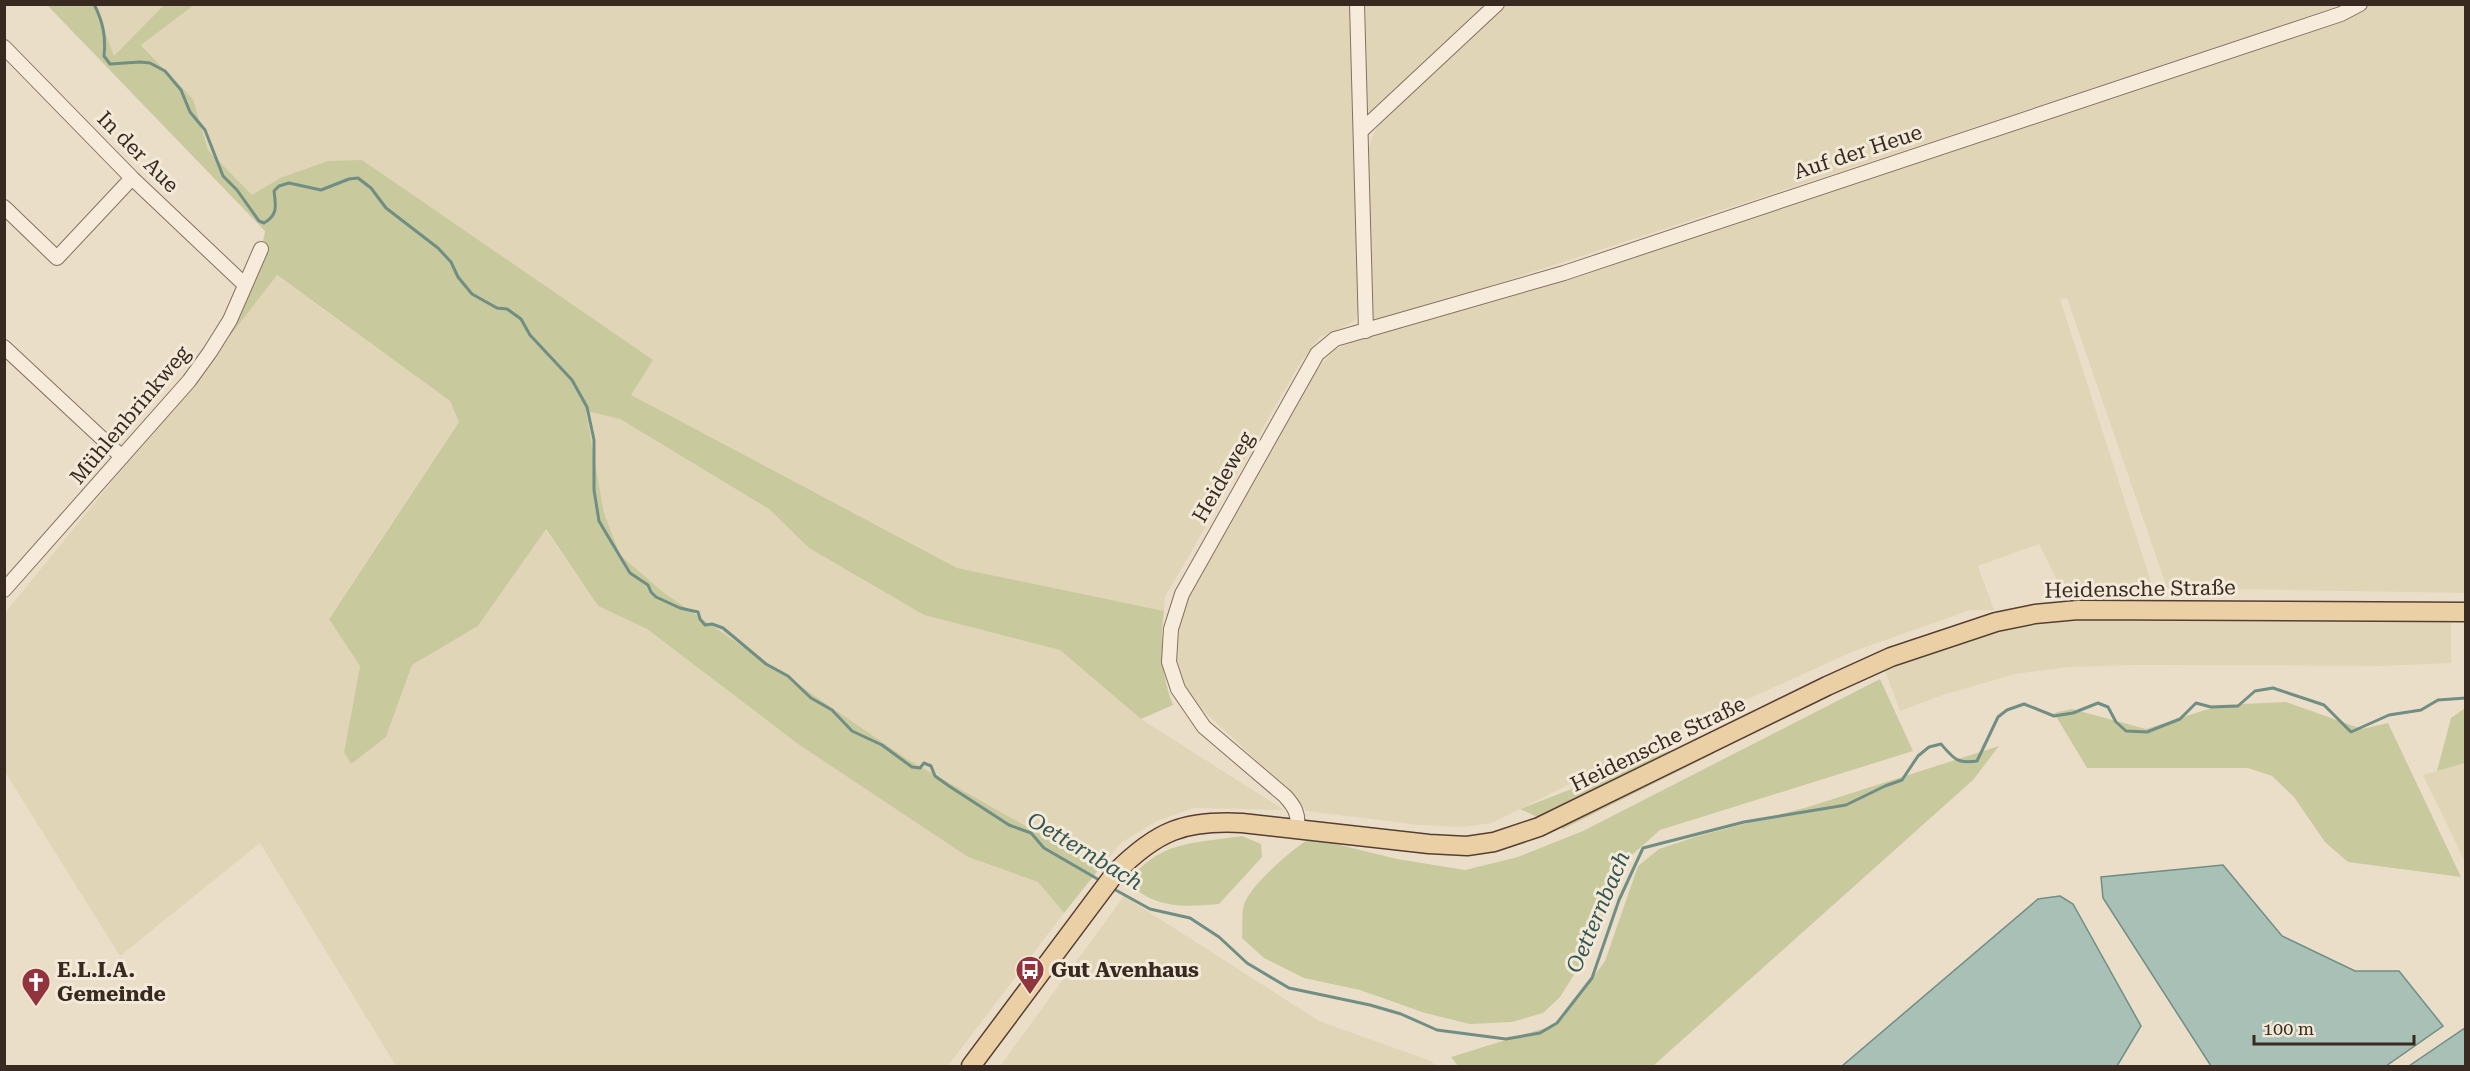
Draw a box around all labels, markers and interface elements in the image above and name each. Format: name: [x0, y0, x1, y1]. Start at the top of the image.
street label: In der Aue: [92, 106, 184, 198]
street label: Auf der Heue: [1791, 120, 1925, 184]
street label: Mühlenbrinkweg: [65, 341, 195, 489]
street label: Heideweg: [1187, 427, 1259, 527]
street label: Heidensche Straße: [2044, 575, 2236, 603]
street label: Heidensche Straße: [1567, 691, 1749, 797]
water label: Oetternbach: [1023, 807, 1147, 895]
water label: Oetternbach: [1561, 847, 1635, 977]
bus stop icon: Gut Avenhaus: [1014, 954, 1046, 996]
place label: E.L.I.A. Gemeinde: [57, 958, 166, 1006]
place label: Gut Avenhaus: [1051, 958, 1199, 982]
church icon: E.L.I.A. Gemeinde: [20, 966, 52, 1008]
scale bar: [2254, 1008, 2414, 1046]
text: 100 m: [2263, 1018, 2314, 1039]

